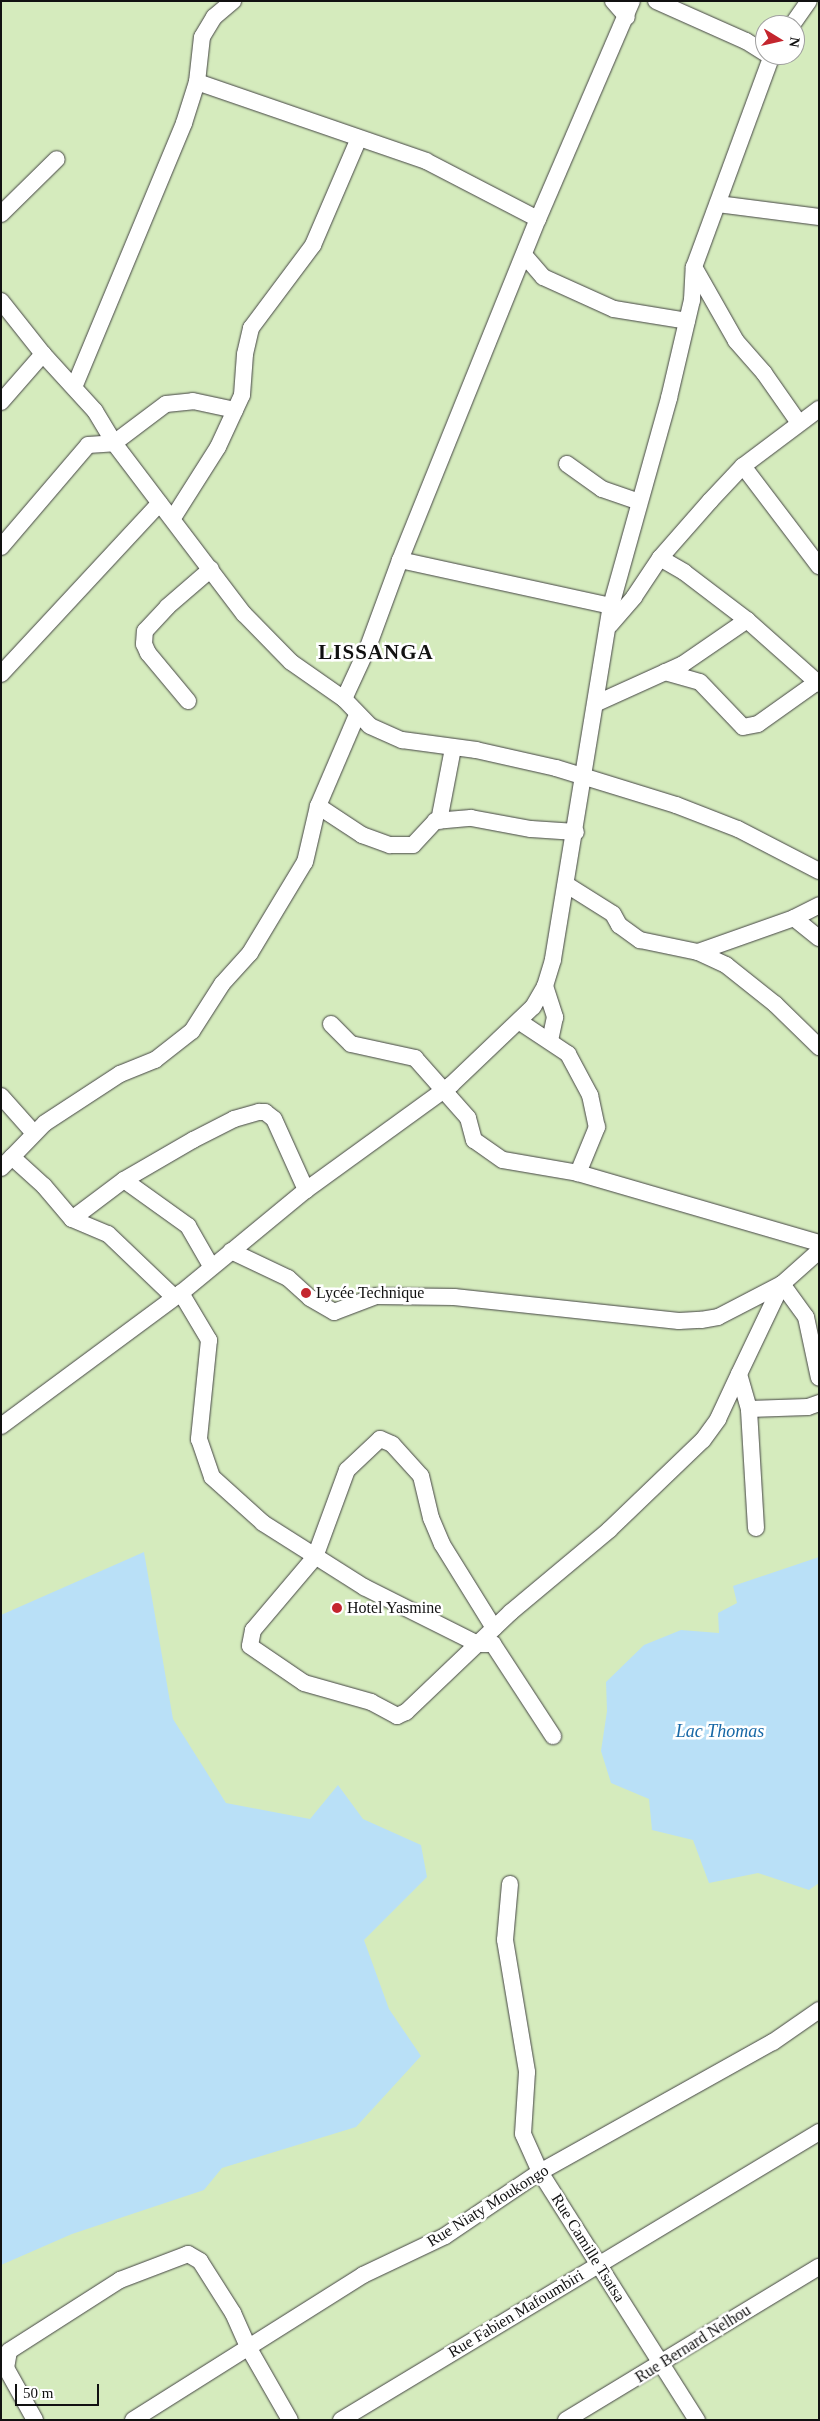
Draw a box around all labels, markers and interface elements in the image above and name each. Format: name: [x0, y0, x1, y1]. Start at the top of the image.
north arrow: [755, 15, 805, 65]
text: N: [786, 36, 803, 48]
district label: LISSANGA: [317, 639, 435, 665]
place label: Lycée Technique: [316, 1283, 425, 1303]
marker: Lycée Technique: [300, 1287, 312, 1299]
place label: Hotel Yasmine: [347, 1598, 442, 1618]
marker: Hotel Yasmine: [331, 1602, 343, 1614]
water label: Lac Thomas: [676, 1720, 764, 1742]
street label: Rue Niaty Moukongo: [424, 2161, 552, 2251]
street label: Rue Camille Tsatsa: [547, 2190, 629, 2306]
street label: Rue Fabien Mafoumbiri: [445, 2266, 587, 2362]
street label: Rue Bernard Nelhou: [632, 2301, 754, 2387]
scale bar: [18, 2374, 101, 2406]
text: 50 m: [23, 2385, 53, 2401]

